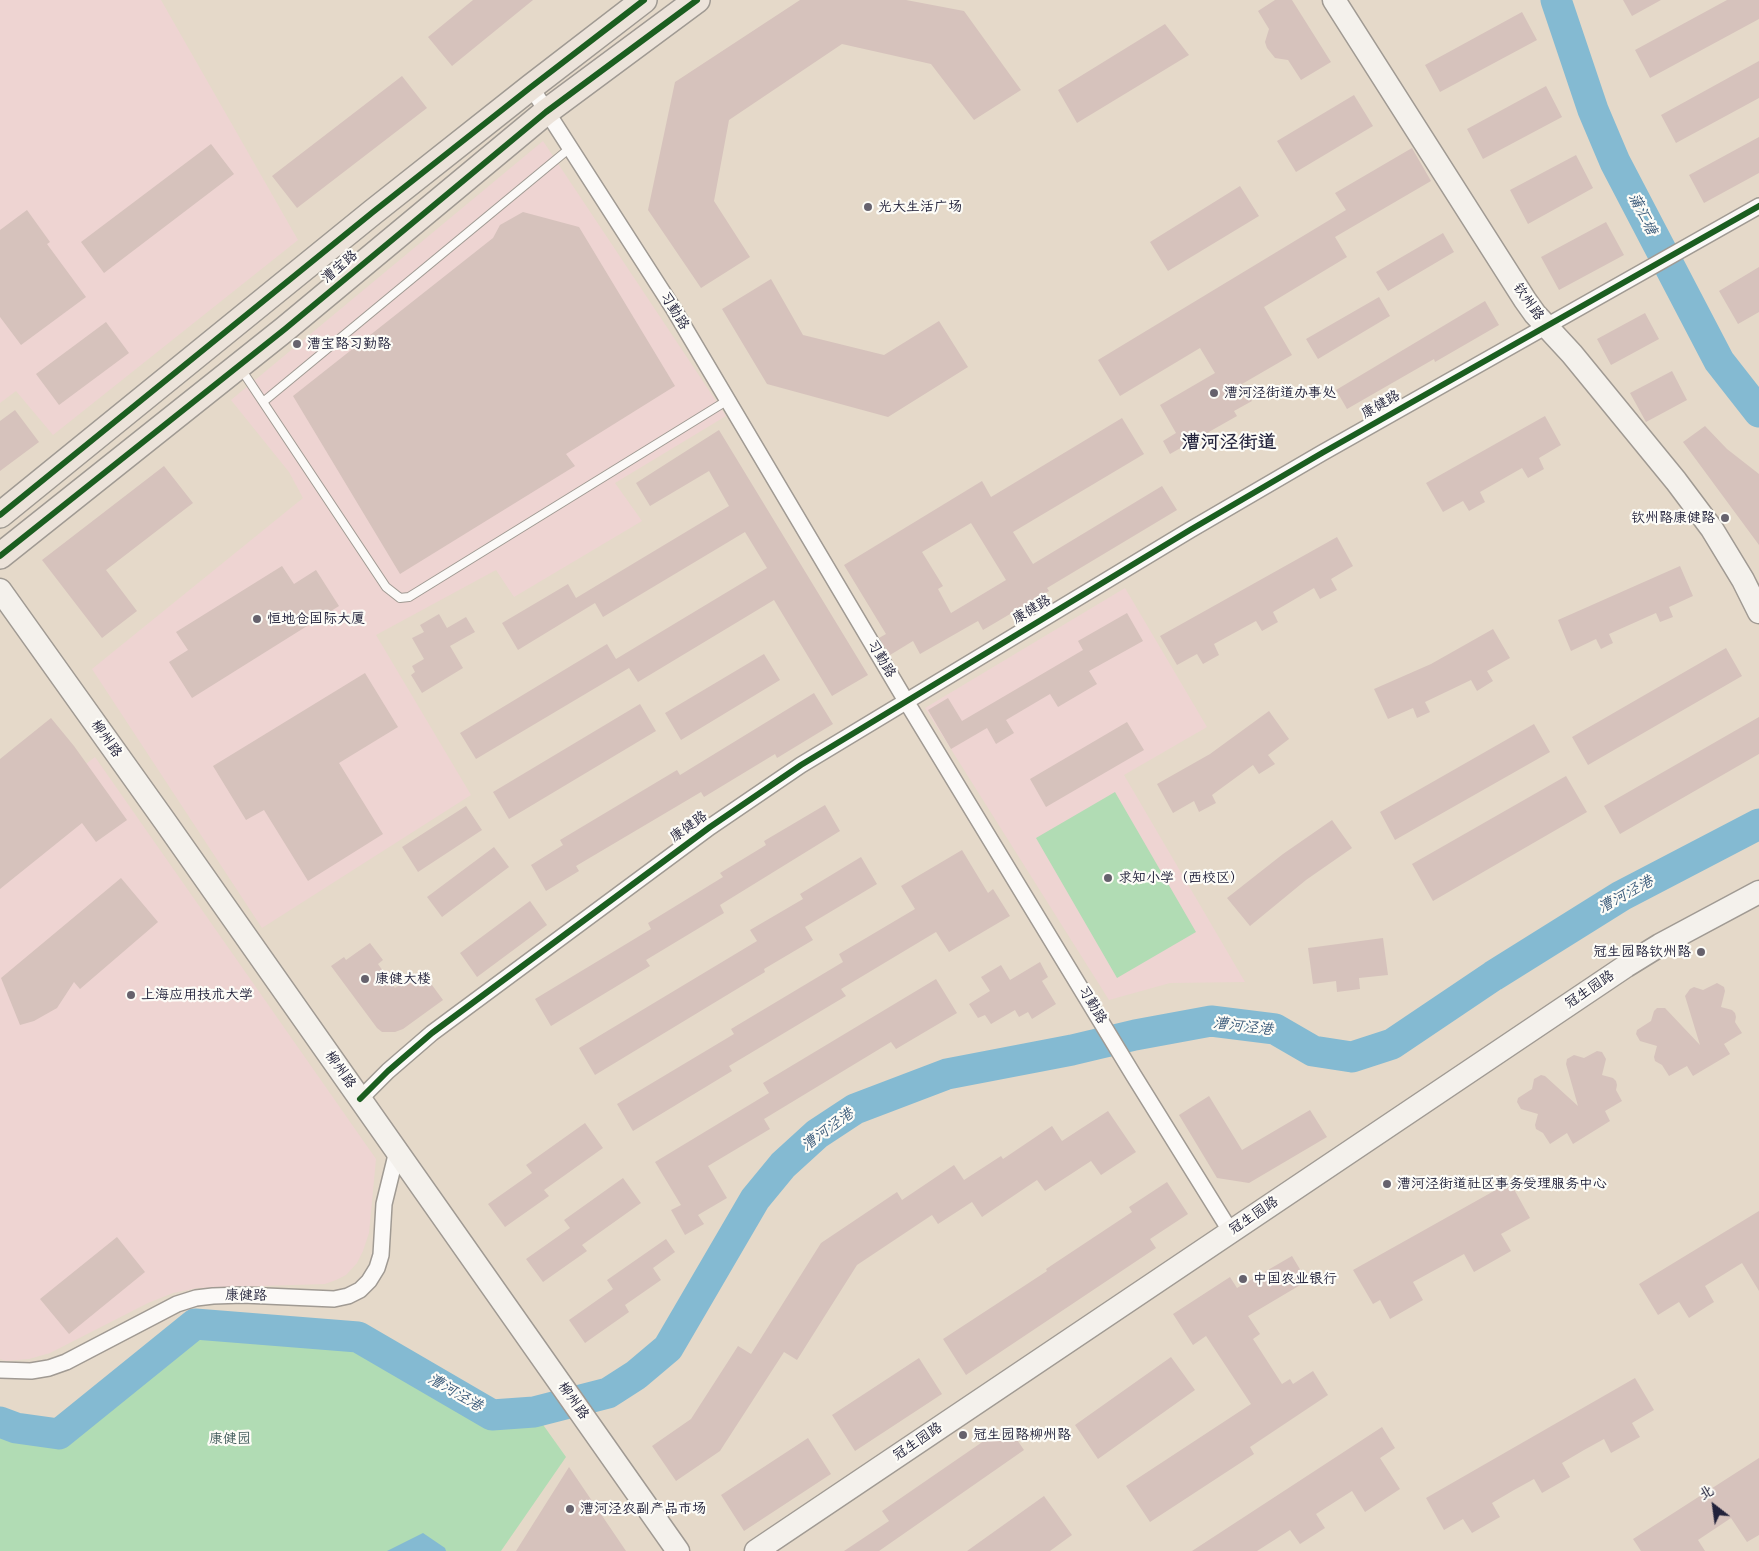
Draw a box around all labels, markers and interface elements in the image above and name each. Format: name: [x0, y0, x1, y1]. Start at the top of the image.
water label: 蒲汇塘: [1624, 190, 1660, 238]
place label: 光大生活广场: [878, 199, 962, 215]
marker: 光大生活广场: [862, 201, 874, 213]
street label: 漕宝路: [319, 247, 361, 287]
street label: 钦州路: [1509, 280, 1547, 324]
street label: 习勤路: [656, 289, 692, 333]
place label: 漕宝路习勤路: [307, 336, 391, 352]
marker: 漕宝路习勤路: [291, 338, 303, 350]
place label: 漕河泾街道办事处: [1224, 385, 1336, 401]
marker: 漕河泾街道办事处: [1208, 387, 1220, 399]
street label: 康健路: [1359, 387, 1403, 423]
district label: 漕河泾街道: [1182, 432, 1276, 454]
place label: 钦州路康健路: [1631, 510, 1715, 526]
marker: 钦州路康健路: [1719, 512, 1731, 524]
street label: 康健路: [1010, 592, 1054, 628]
place label: 恒地仓国际大厦: [267, 611, 365, 627]
marker: 恒地仓国际大厦: [251, 613, 263, 625]
street label: 习勤路: [863, 637, 899, 681]
street label: 柳州路: [87, 717, 125, 761]
street label: 康健路: [667, 808, 711, 846]
place label: 求知小学（西校区）: [1118, 870, 1244, 886]
marker: 求知小学（西校区）: [1102, 872, 1114, 884]
water label: 漕河泾港: [1595, 873, 1657, 917]
place label: 冠生园路钦州路: [1593, 944, 1691, 960]
marker: 冠生园路钦州路: [1695, 946, 1707, 958]
street label: 冠生园路: [1562, 967, 1618, 1013]
place label: 康健大楼: [375, 971, 431, 987]
marker: 康健大楼: [359, 973, 371, 985]
street label: 习勤路: [1074, 983, 1110, 1027]
place label: 上海应用技术大学: [141, 987, 253, 1003]
marker: 上海应用技术大学: [125, 989, 137, 1001]
water label: 漕河泾港: [1212, 1014, 1274, 1040]
street label: 柳州路: [321, 1048, 359, 1092]
water label: 漕河泾港: [798, 1105, 858, 1155]
place label: 漕河泾街道社区事务受理服务中心: [1397, 1176, 1607, 1192]
marker: 漕河泾街道社区事务受理服务中心: [1381, 1178, 1393, 1190]
street label: 冠生园路: [1226, 1193, 1282, 1239]
place label: 中国农业银行: [1253, 1271, 1337, 1287]
marker: 中国农业银行: [1237, 1273, 1249, 1285]
street label: 康健路: [225, 1287, 267, 1305]
water label: 漕河泾港: [425, 1370, 485, 1416]
street label: 柳州路: [554, 1379, 592, 1423]
street label: 冠生园路: [890, 1419, 946, 1465]
place label: 冠生园路柳州路: [973, 1427, 1071, 1443]
marker: 冠生园路柳州路: [957, 1429, 969, 1441]
park label: 康健园: [209, 1431, 251, 1447]
north arrow: [1689, 1481, 1739, 1531]
text: 北: [1696, 1482, 1717, 1503]
place label: 漕河泾农副产品市场: [580, 1501, 706, 1517]
marker: 漕河泾农副产品市场: [564, 1503, 576, 1515]

